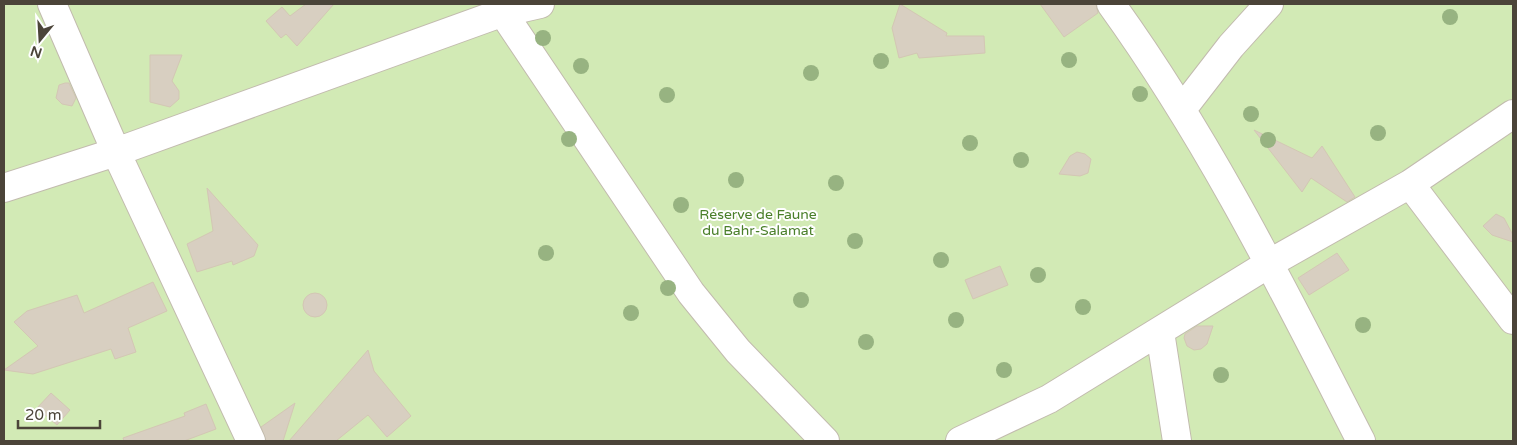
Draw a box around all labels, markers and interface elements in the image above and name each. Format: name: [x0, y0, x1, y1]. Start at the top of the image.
north arrow: [15, 15, 65, 65]
text: N: [28, 42, 44, 62]
park label: Réserve de Faune du Bahr-Salamat: [699, 206, 817, 239]
scale bar: [18, 398, 100, 430]
text: 20 m: [25, 406, 62, 424]

